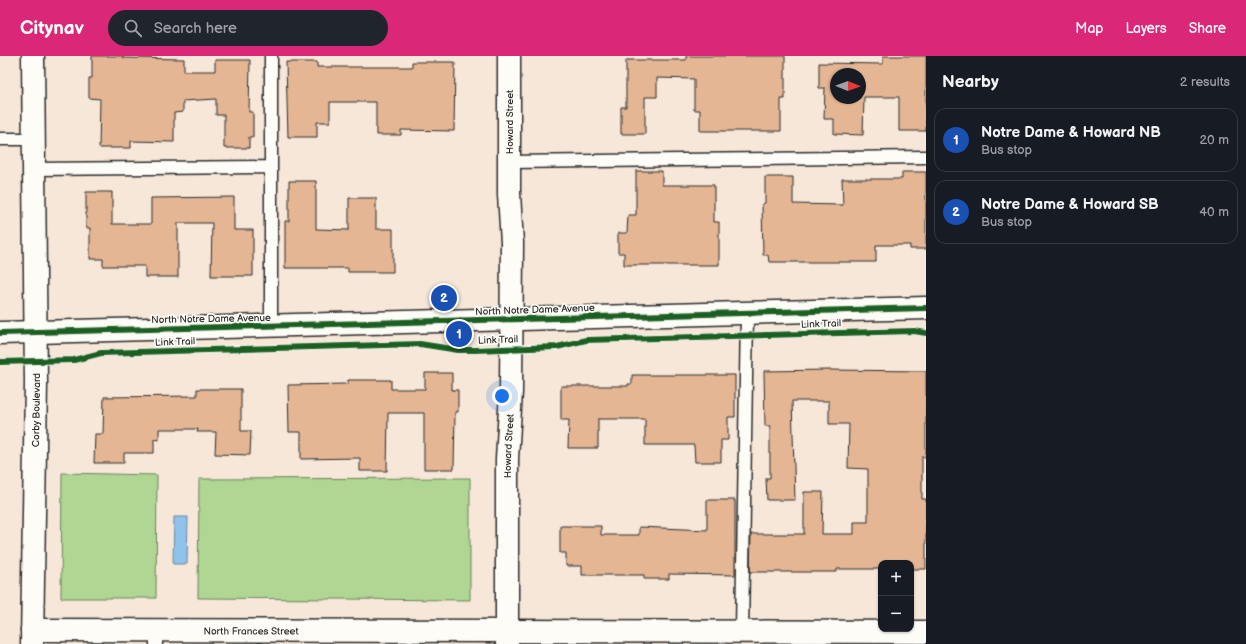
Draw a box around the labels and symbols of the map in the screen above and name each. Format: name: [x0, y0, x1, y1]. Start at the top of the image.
north arrow: [830, 68, 866, 104]
street label: Howard Street: [504, 90, 516, 154]
pin: 2: [431, 283, 457, 313]
street label: North Notre Dame Avenue: [475, 302, 595, 318]
street label: North Notre Dame Avenue: [151, 312, 271, 326]
street label: Link Trail: [801, 317, 841, 331]
pin: 1: [446, 319, 472, 349]
street label: Link Trail: [478, 333, 518, 347]
street label: Link Trail: [155, 335, 195, 349]
street label: Corby Boulevard: [30, 373, 43, 447]
your location: [492, 386, 512, 406]
street label: Howard Street: [502, 414, 517, 478]
street label: North Frances Street: [203, 625, 299, 638]

